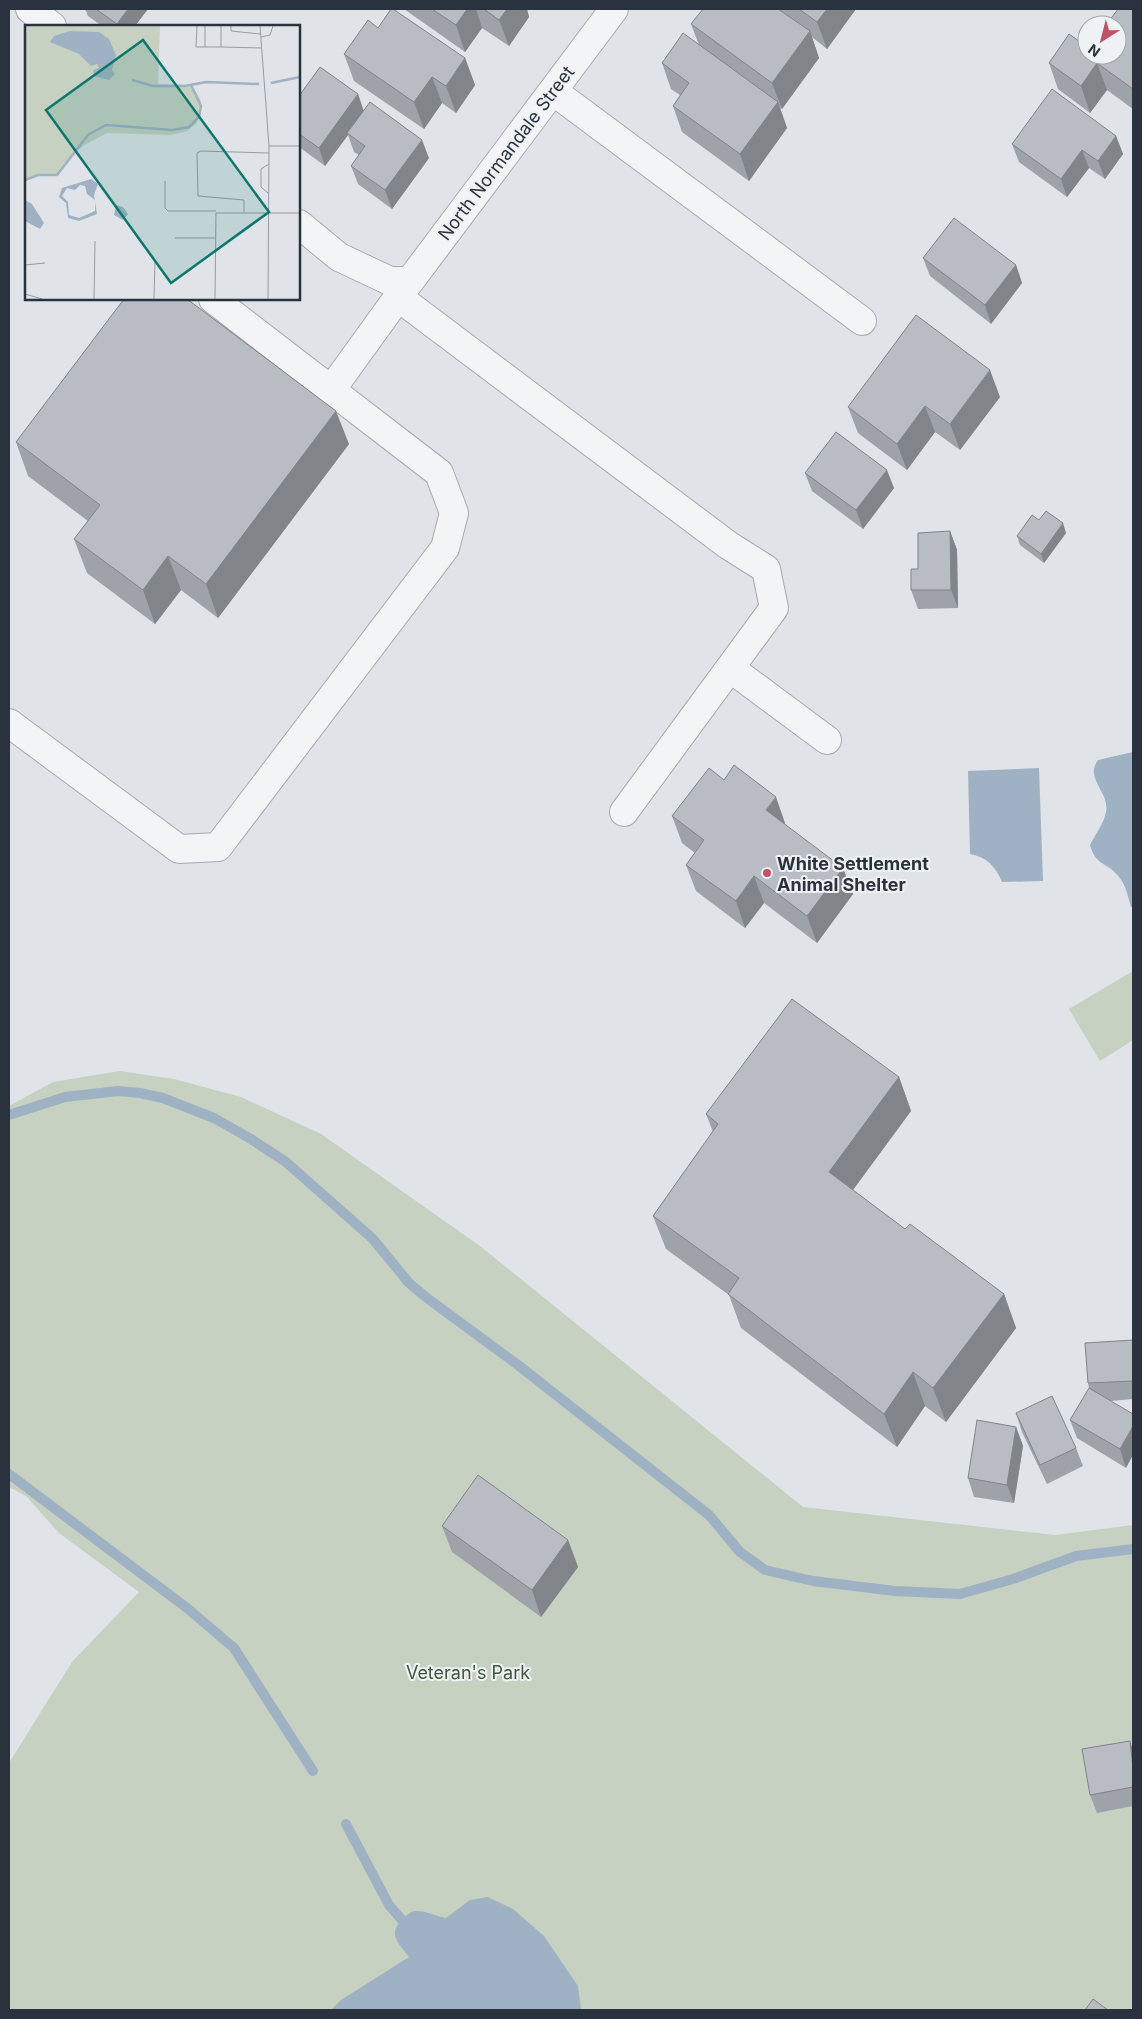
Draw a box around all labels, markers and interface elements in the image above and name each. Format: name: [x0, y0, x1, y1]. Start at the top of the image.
north arrow: [1077, 15, 1127, 65]
inset map: [25, 25, 300, 300]
text: N: [1085, 41, 1103, 61]
street label: North Normandale Street: [434, 62, 578, 244]
place label: White Settlement Animal Shelter: [777, 853, 929, 895]
marker: White Settlement Animal Shelter: [761, 867, 773, 879]
park label: Veteran's Park: [406, 1662, 530, 1683]

